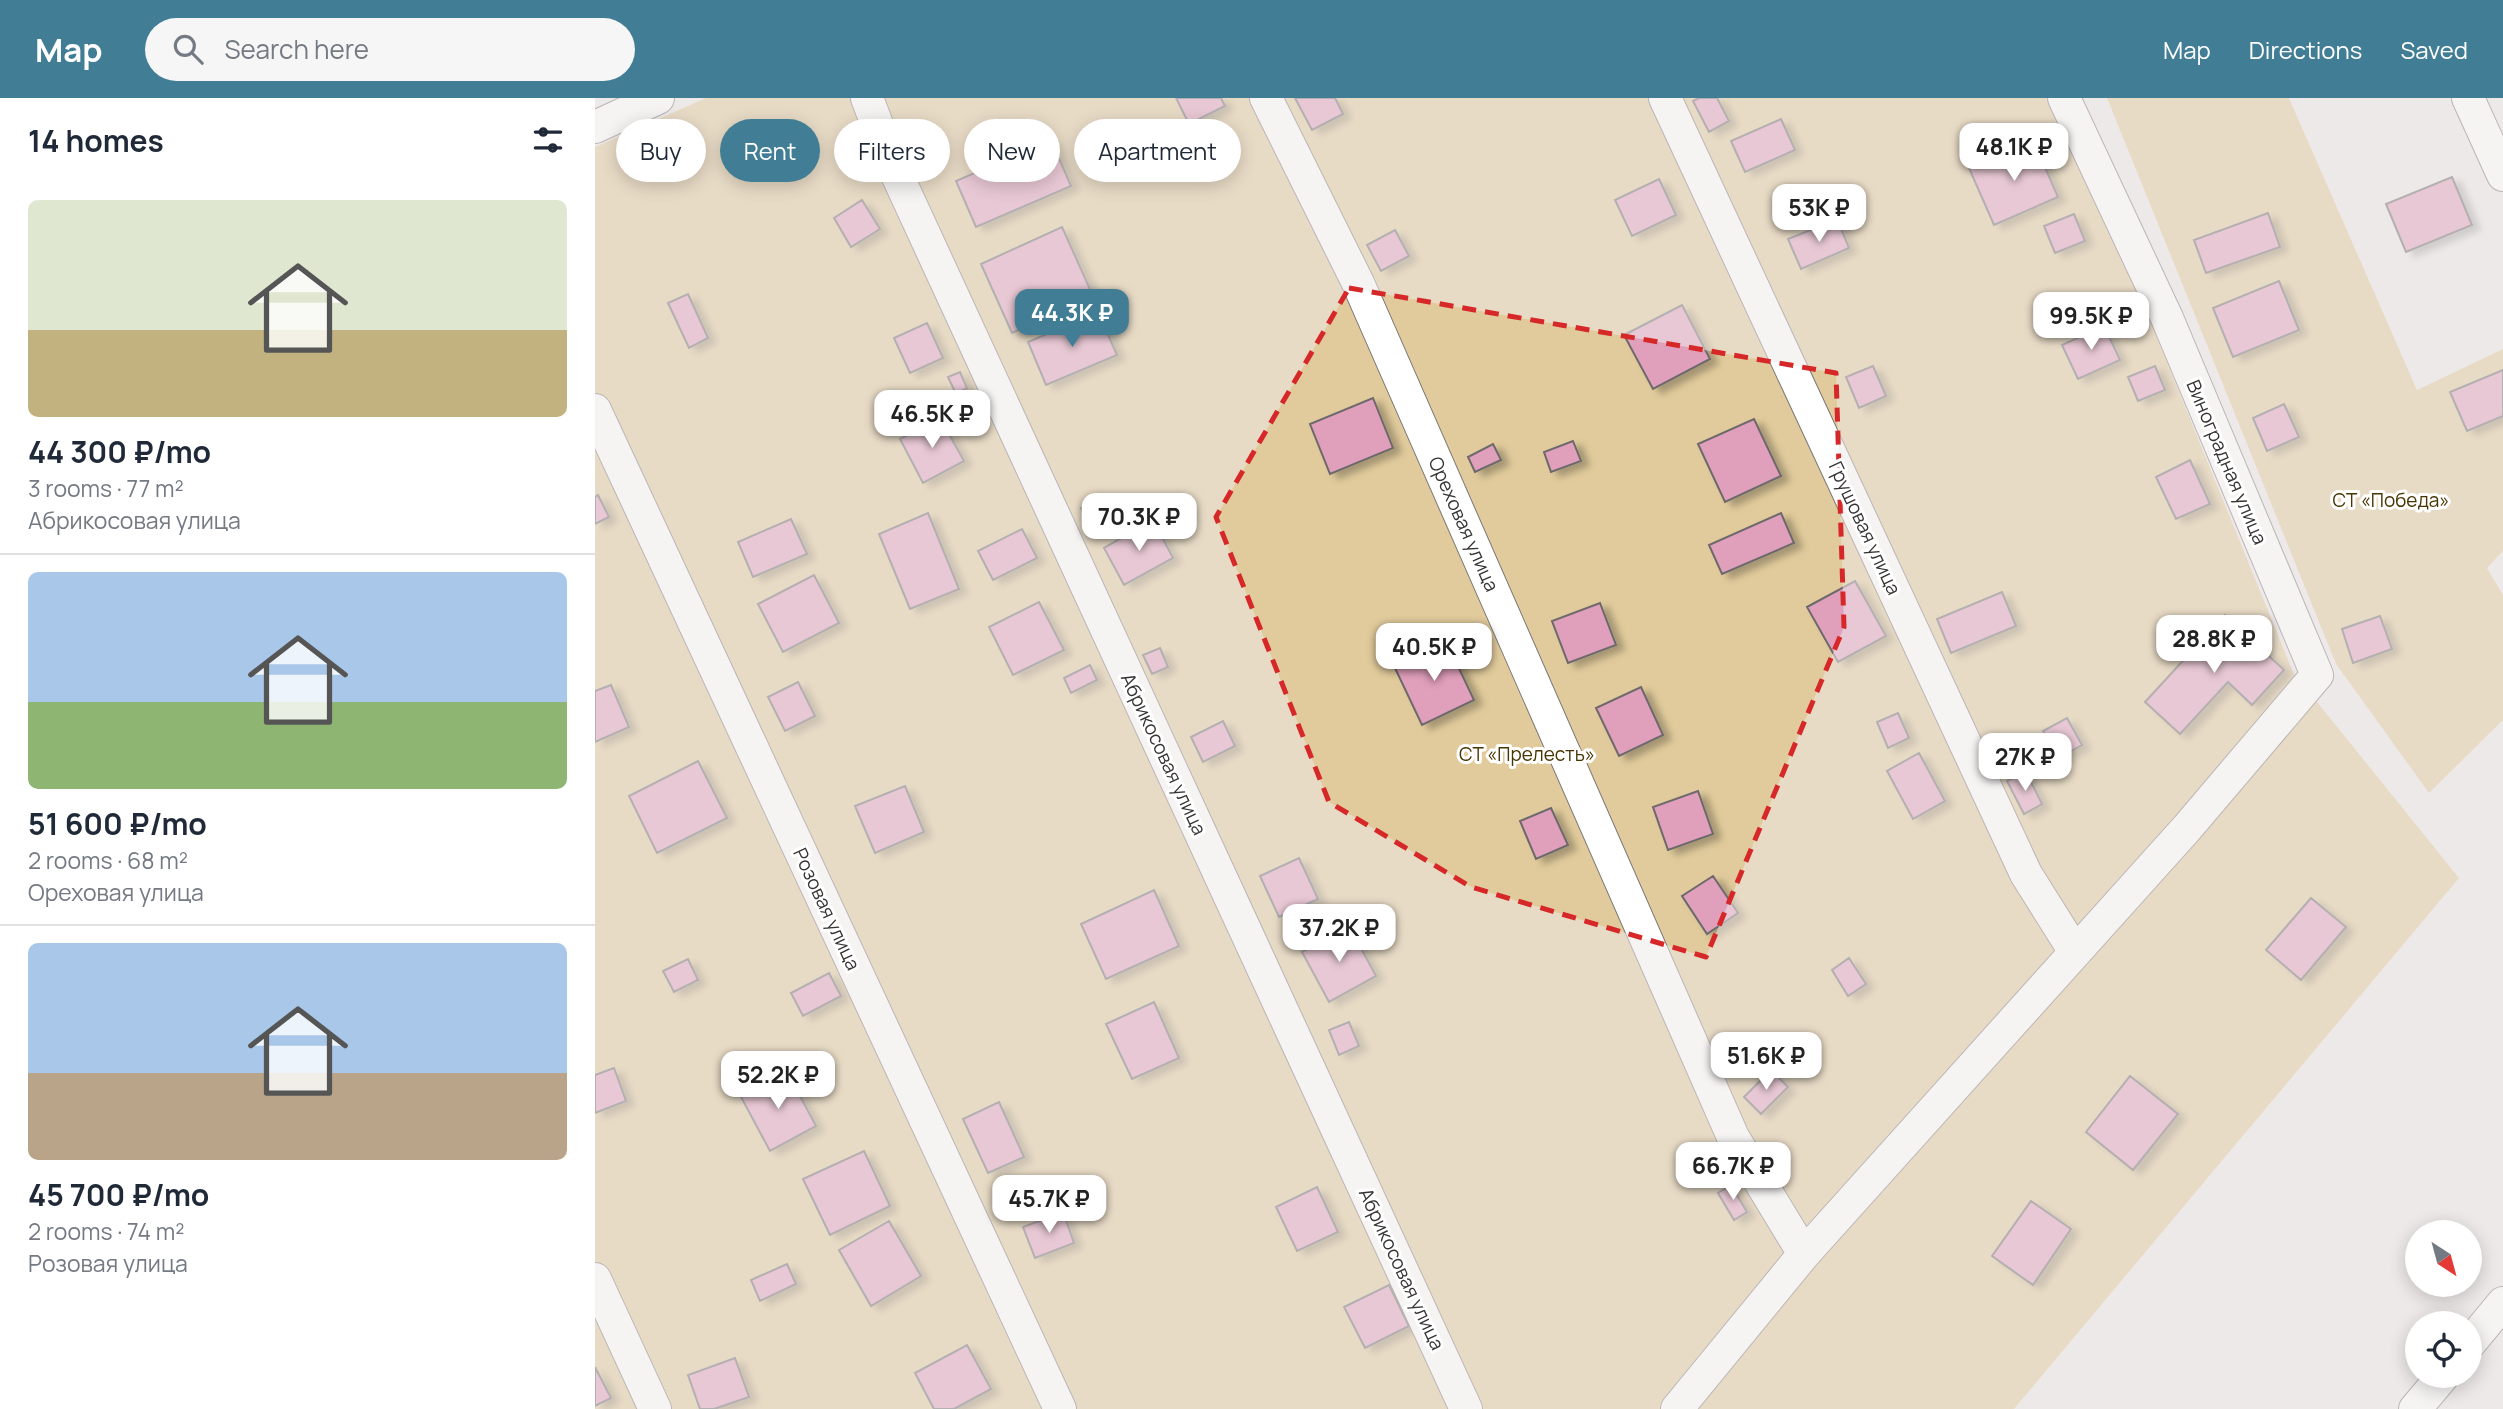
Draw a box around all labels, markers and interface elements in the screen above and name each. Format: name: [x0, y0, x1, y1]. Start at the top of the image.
search box: [145, 18, 635, 81]
text: Map: [35, 27, 103, 72]
icon: search: [169, 30, 207, 68]
text: Search here: [225, 31, 369, 67]
text: Map: [2163, 33, 2211, 66]
text: Directions: [2249, 33, 2362, 66]
text: Saved: [2400, 33, 2468, 66]
chip: Buy: [616, 119, 706, 182]
chip: Rent: [720, 119, 820, 182]
chip: Filters: [834, 119, 950, 182]
chip: New: [964, 119, 1060, 182]
chip: Apartment: [1074, 119, 1241, 182]
text: 14 homes: [28, 120, 164, 161]
icon: filters: [529, 121, 567, 159]
pin: 48.1K ₽: [1949, 123, 2079, 183]
text: 48.1K ₽: [1975, 130, 2053, 162]
pin: 53K ₽: [1770, 184, 1868, 244]
text: 53K ₽: [1788, 191, 1850, 223]
icon: home: [235, 245, 361, 371]
pin: 44.3K ₽: [1007, 289, 1137, 349]
pin: 99.5K ₽: [2026, 292, 2156, 352]
text: 44.3K ₽: [1031, 296, 1113, 328]
text: 99.5K ₽: [2049, 299, 2133, 331]
street label: Виноградная улица: [2181, 376, 2273, 548]
pin: 46.5K ₽: [867, 390, 997, 450]
text: 46.5K ₽: [890, 397, 974, 429]
text: 44 300 ₽/mo: [28, 431, 211, 472]
street label: Ореховая улица: [1423, 452, 1505, 596]
street label: Грушовая улица: [1823, 457, 1907, 599]
text: 3 rooms · 77 m²: [28, 472, 184, 504]
park label: СТ «Победа»: [2333, 487, 2450, 513]
pin: 70.3K ₽: [1074, 494, 1204, 553]
text: 70.3K ₽: [1098, 500, 1180, 532]
text: Абрикосовая улица: [28, 504, 241, 536]
pin: 28.8K ₽: [2149, 616, 2279, 675]
icon: home: [235, 617, 361, 743]
text: 28.8K ₽: [2172, 622, 2256, 654]
pin: 40.5K ₽: [1369, 624, 1499, 683]
text: 40.5K ₽: [1392, 630, 1476, 662]
street label: Абрикосовая улица: [1115, 669, 1213, 839]
pin: 27K ₽: [1976, 734, 2074, 793]
text: 27K ₽: [1995, 740, 2055, 772]
park label: СТ «Прелесть»: [1459, 741, 1595, 767]
text: 51 600 ₽/mo: [28, 803, 207, 844]
text: 2 rooms · 68 m²: [28, 844, 188, 876]
street label: Розовая улица: [787, 844, 867, 974]
text: Ореховая улица: [28, 876, 204, 908]
pin: 37.2K ₽: [1274, 904, 1404, 964]
text: 37.2K ₽: [1299, 911, 1379, 943]
icon: home: [235, 988, 361, 1114]
pin: 51.6K ₽: [1701, 1032, 1831, 1092]
text: 51.6K ₽: [1727, 1039, 1805, 1071]
pin: 52.2K ₽: [713, 1052, 843, 1111]
text: 52.2K ₽: [737, 1058, 819, 1090]
pin: 66.7K ₽: [1668, 1142, 1798, 1202]
text: 66.7K ₽: [1692, 1149, 1774, 1181]
text: 45 700 ₽/mo: [28, 1174, 209, 1215]
pin: 45.7K ₽: [984, 1176, 1114, 1235]
text: 45.7K ₽: [1008, 1182, 1090, 1214]
street label: Абрикосовая улица: [1353, 1184, 1451, 1354]
text: 2 rooms · 74 m²: [28, 1215, 184, 1247]
north arrow: [2405, 1220, 2481, 1297]
map controls: [2405, 1220, 2482, 1388]
text: Розовая улица: [28, 1247, 188, 1279]
button: locate: [2405, 1311, 2482, 1388]

